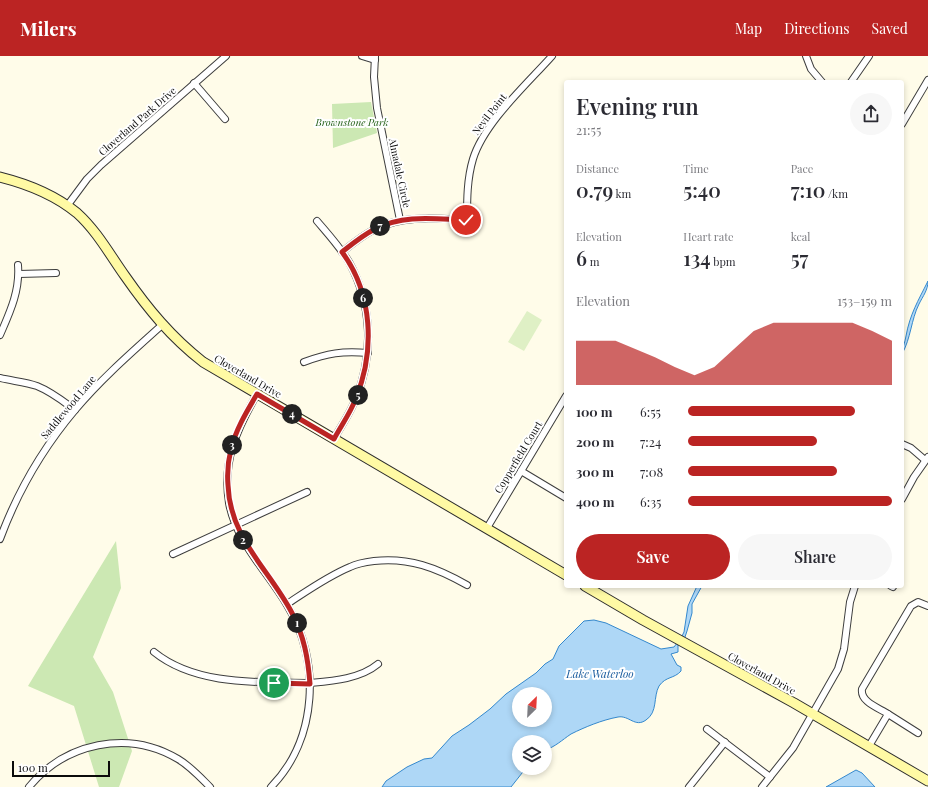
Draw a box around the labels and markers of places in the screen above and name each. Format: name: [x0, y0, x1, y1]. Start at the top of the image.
pin: [449, 203, 483, 237]
pin: 7: [370, 216, 390, 236]
pin: 6: [353, 288, 373, 308]
pin: 5: [348, 385, 368, 405]
pin: 4: [282, 404, 302, 424]
pin: 3: [222, 435, 242, 455]
pin: 2: [233, 530, 253, 550]
pin: 1: [287, 613, 307, 633]
pin: [257, 666, 291, 700]

